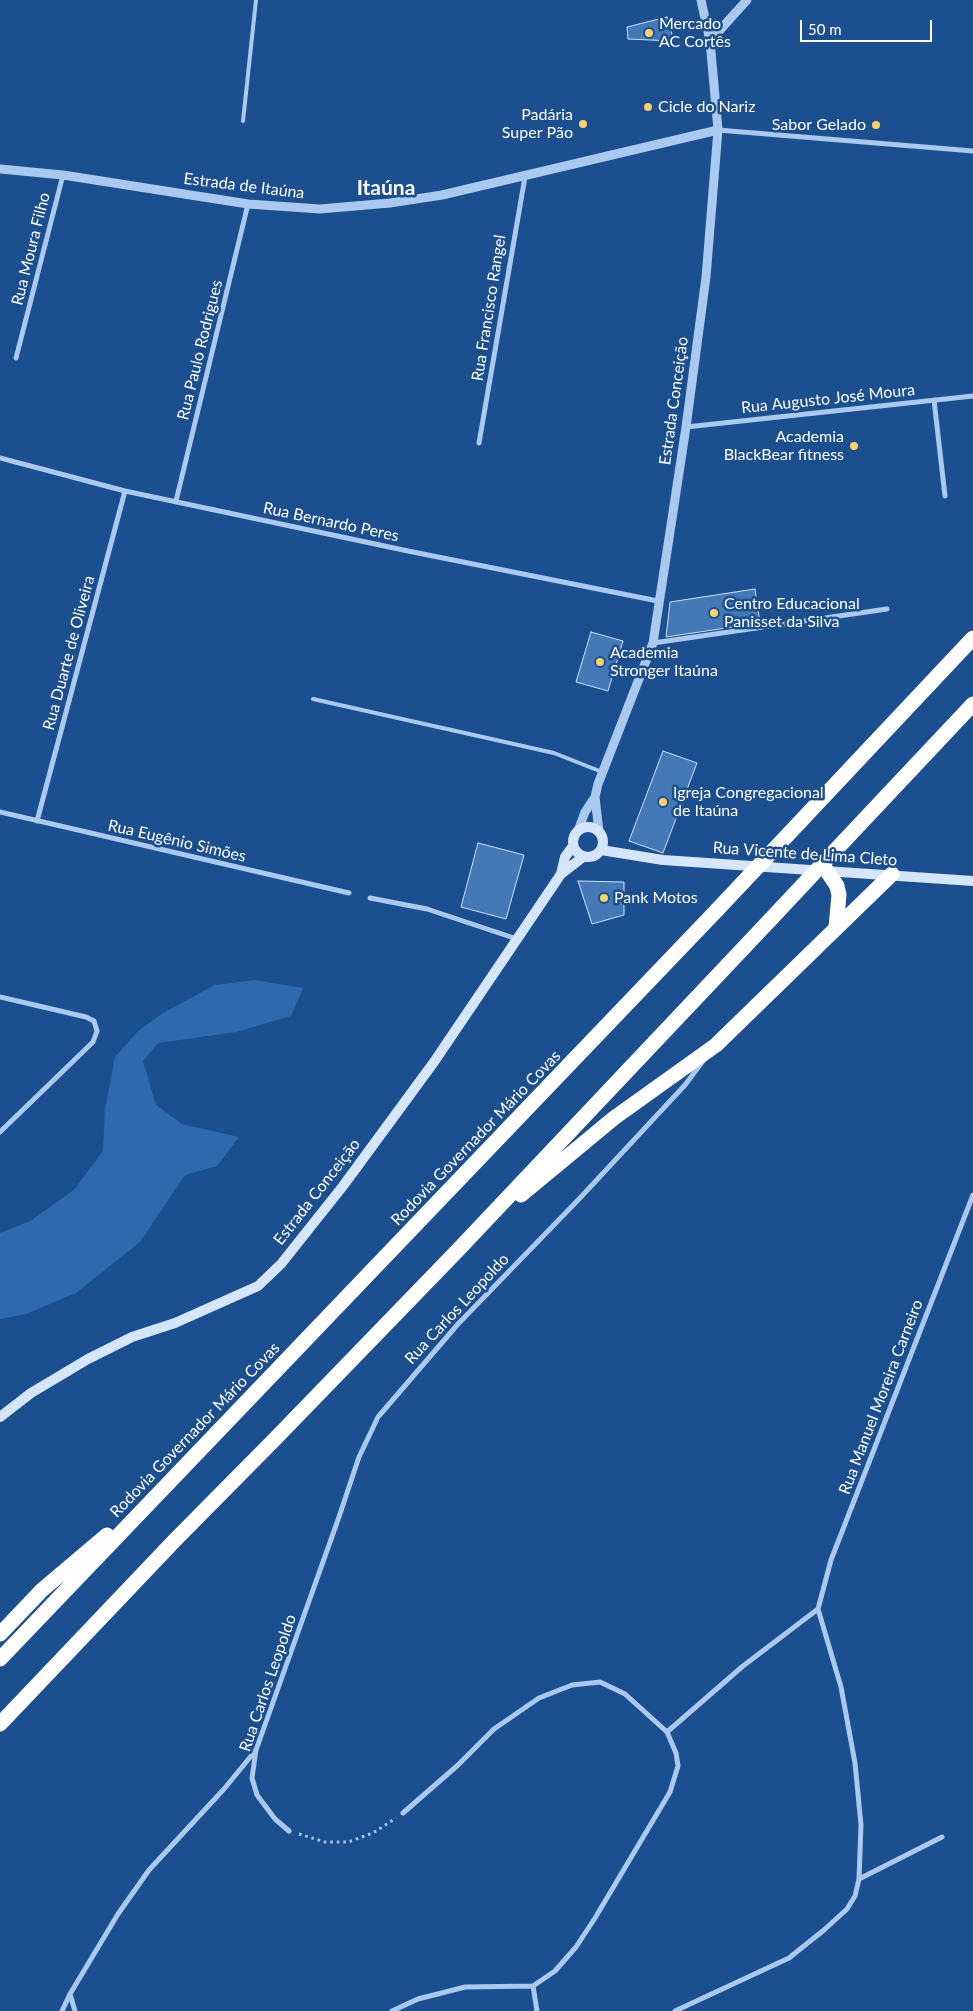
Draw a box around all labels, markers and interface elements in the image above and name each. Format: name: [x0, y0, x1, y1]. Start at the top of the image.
scale bar: [803, 10, 936, 42]
place label: Mercado AC Cortês: [659, 14, 731, 52]
text: 50 m: [808, 20, 842, 38]
marker: Mercado AC Cortês: [643, 27, 655, 39]
place label: Cicle do Nariz: [658, 97, 755, 117]
marker: Cicle do Nariz: [642, 101, 654, 113]
place label: Padária Super Pão: [502, 105, 573, 143]
place label: Sabor Gelado: [772, 115, 866, 135]
marker: Padária Super Pão: [577, 118, 589, 130]
marker: Sabor Gelado: [870, 119, 882, 131]
street label: Estrada de Itaúna: [182, 169, 306, 203]
district label: Itaúna: [357, 175, 415, 201]
street label: Rua Moura Filho: [8, 191, 54, 307]
street label: Rua Francisco Rangel: [468, 233, 510, 383]
street label: Rua Paulo Rodrigues: [173, 278, 227, 422]
street label: Estrada Conceição: [655, 336, 693, 466]
street label: Rua Augusto José Moura: [740, 380, 916, 418]
place label: Academia BlackBear fitness: [724, 427, 844, 465]
marker: Academia BlackBear fitness: [848, 440, 860, 452]
street label: Rua Bernardo Peres: [261, 498, 401, 546]
street label: Rua Duarte de Oliveira: [39, 574, 99, 732]
place label: Centro Educacional Panisset da Silva: [724, 594, 860, 632]
marker: Centro Educacional Panisset da Silva: [708, 607, 720, 619]
place label: Academia Stronger Itaúna: [610, 643, 718, 681]
marker: Academia Stronger Itaúna: [594, 656, 606, 668]
place label: Igreja Congregacional de Itaúna: [673, 783, 824, 821]
marker: Igreja Congregacional de Itaúna: [657, 796, 669, 808]
street label: Rua Eugênio Simões: [106, 816, 248, 866]
street label: Rua Vicente de Lima Cleto: [712, 838, 898, 870]
place label: Pank Motos: [614, 888, 698, 908]
marker: Pank Motos: [598, 892, 610, 904]
street label: Rodovia Governador Mário Covas: [387, 1047, 565, 1229]
street label: Estrada Conceição: [270, 1135, 364, 1249]
street label: Rua Carlos Leopoldo: [401, 1250, 513, 1368]
street label: Rua Manuel Moreira Carneiro: [835, 1297, 927, 1497]
street label: Rodovia Governador Mário Covas: [106, 1339, 284, 1521]
street label: Rua Carlos Leopoldo: [235, 1612, 301, 1754]

